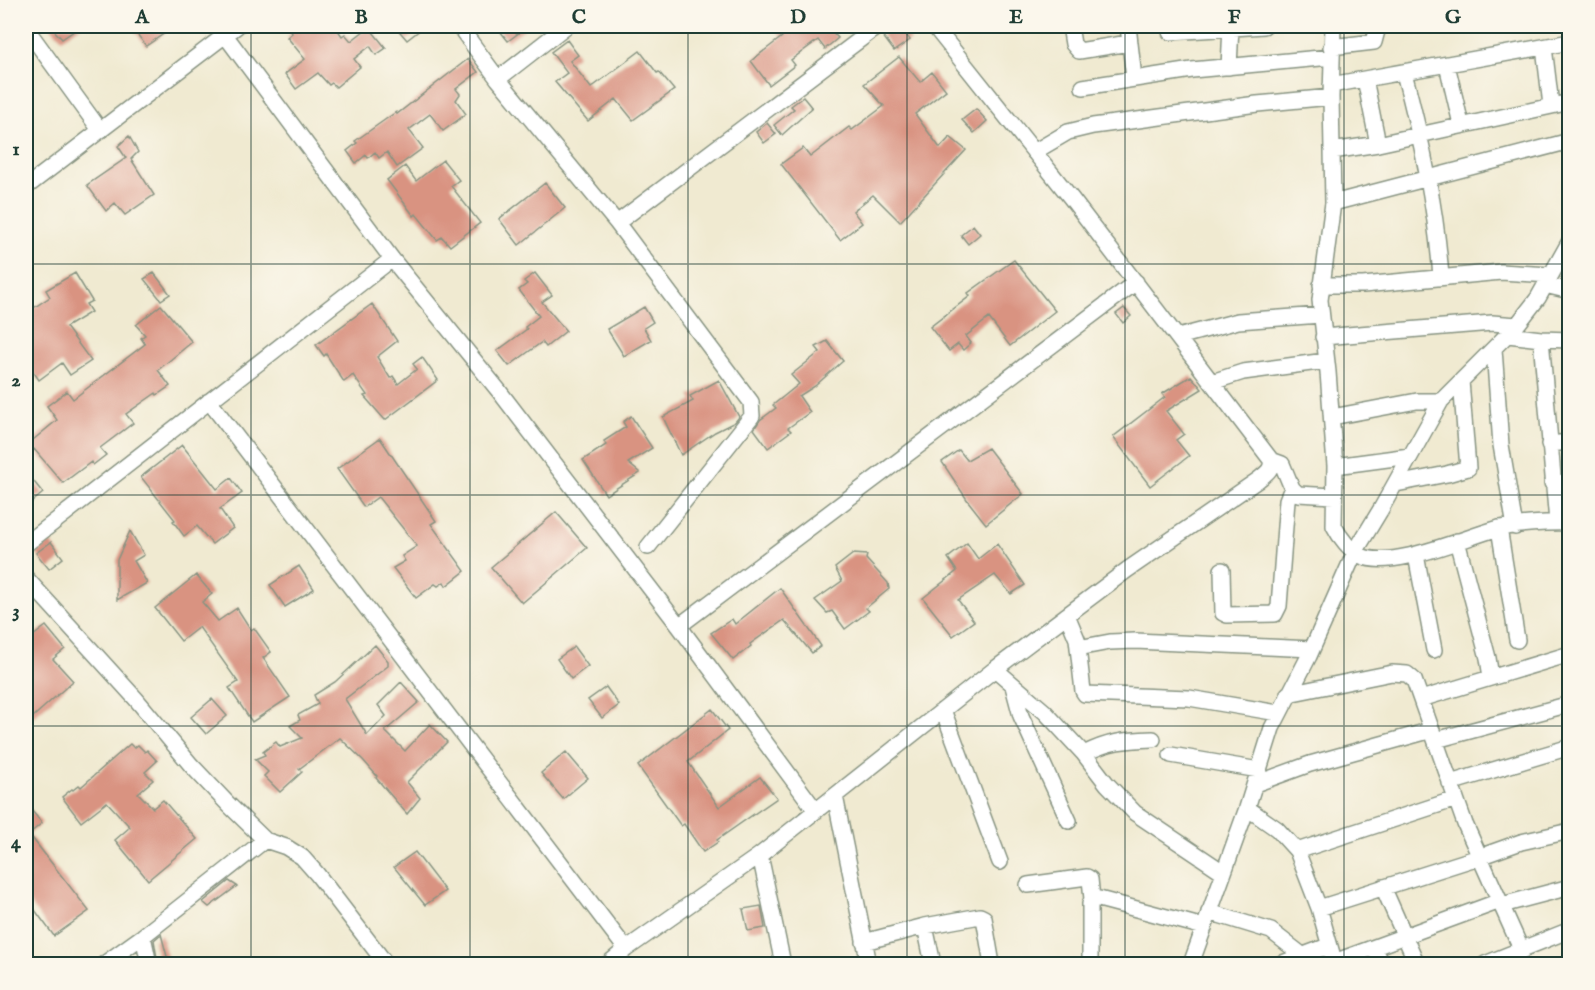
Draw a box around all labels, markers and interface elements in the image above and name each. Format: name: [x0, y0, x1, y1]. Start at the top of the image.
text: A: [134, 5, 150, 30]
text: B: [354, 5, 368, 30]
text: C: [572, 5, 586, 30]
text: D: [790, 5, 806, 30]
text: E: [1009, 5, 1023, 30]
text: F: [1228, 5, 1241, 30]
text: G: [1445, 5, 1462, 30]
text: 1: [12, 137, 20, 162]
text: 2: [11, 368, 21, 393]
text: 3: [12, 599, 20, 624]
text: 4: [11, 830, 22, 855]

